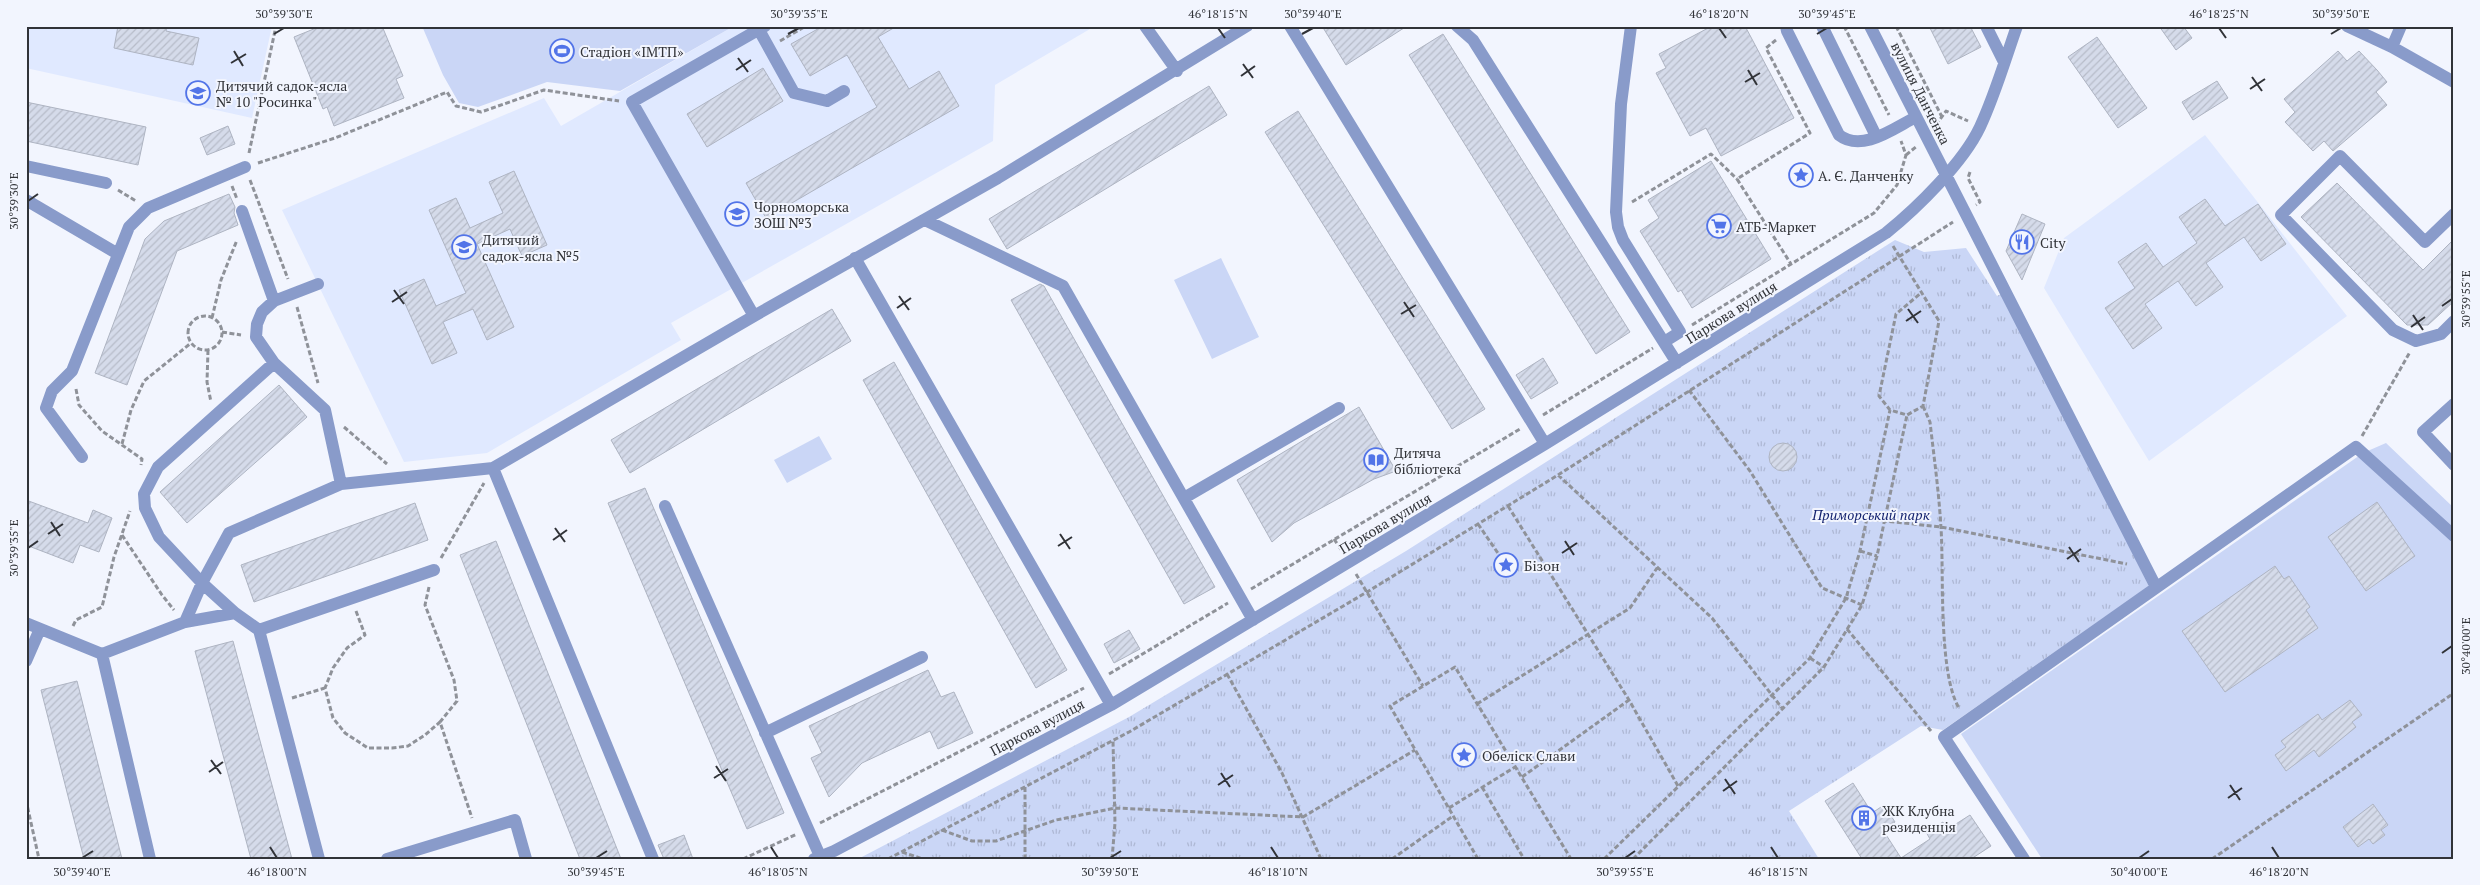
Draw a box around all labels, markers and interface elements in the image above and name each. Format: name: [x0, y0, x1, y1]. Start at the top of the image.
text: 30°39'30"E: [255, 6, 313, 21]
text: 30°39'35"E: [770, 6, 828, 21]
text: 46°18'15"N: [1188, 6, 1248, 21]
text: 30°39'40"E: [1284, 6, 1342, 21]
text: 46°18'20"N: [1689, 6, 1749, 21]
text: 30°39'45"E: [1798, 6, 1856, 21]
text: 46°18'25"N: [2189, 6, 2249, 21]
text: 30°39'50"E: [2312, 6, 2370, 21]
sports icon: Стадіон «ІМТП»: [549, 38, 575, 64]
street label: вулиця Данченка: [1887, 38, 1955, 148]
place label: Стадіон «ІМТП»: [580, 42, 684, 61]
place label: Дитячий садок-ясла № 10 "Росинка": [216, 76, 347, 111]
school or university icon: Дитячий садок-ясла № 10 "Росинка": [185, 80, 211, 106]
place icon: А. Є. Данченку: [1788, 162, 1814, 188]
place label: А. Є. Данченку: [1818, 166, 1914, 185]
text: 30°39'30"E: [6, 172, 21, 230]
place label: Чорноморська ЗОШ №3: [754, 197, 849, 232]
school or university icon: Чорноморська ЗОШ №3: [724, 201, 750, 227]
supermarket icon: АТБ-Маркет: [1706, 213, 1732, 239]
place label: АТБ-Маркет: [1736, 217, 1816, 236]
restaurant icon: City: [2009, 229, 2035, 255]
place label: Дитячий садок-ясла №5: [482, 230, 579, 265]
place label: City: [2040, 233, 2066, 252]
school or university icon: Дитячий садок-ясла №5: [451, 234, 477, 260]
text: 30°39'55"E: [2458, 270, 2473, 328]
street label: Паркова вулиця: [1682, 276, 1780, 348]
place label: Дитяча бібліотека: [1394, 443, 1461, 478]
library icon: Дитяча бібліотека: [1363, 447, 1389, 473]
street label: Паркова вулиця: [1335, 488, 1435, 558]
park label: Приморський парк: [1811, 505, 1930, 524]
text: 30°39'35"E: [6, 519, 21, 577]
place icon: Бізон: [1493, 552, 1519, 578]
place label: Бізон: [1524, 556, 1560, 575]
text: 30°40'00"E: [2458, 617, 2473, 675]
street label: Паркова вулиця: [986, 694, 1088, 760]
place icon: Обеліск Cлави: [1451, 742, 1477, 768]
place label: Обеліск Cлави: [1482, 746, 1576, 765]
place label: ЖК Клубна резиденція: [1882, 801, 1956, 836]
building icon: ЖК Клубна резиденція: [1851, 805, 1877, 831]
text: 30°39'40"E: [53, 864, 111, 879]
text: 46°18'00"N: [247, 864, 307, 879]
text: 30°39'45"E: [567, 864, 625, 879]
text: 46°18'05"N: [748, 864, 808, 879]
text: 30°39'50"E: [1081, 864, 1139, 879]
text: 46°18'10"N: [1248, 864, 1308, 879]
text: 30°39'55"E: [1596, 864, 1654, 879]
text: 46°18'15"N: [1748, 864, 1808, 879]
text: 30°40'00"E: [2110, 864, 2168, 879]
text: 46°18'20"N: [2249, 864, 2309, 879]

